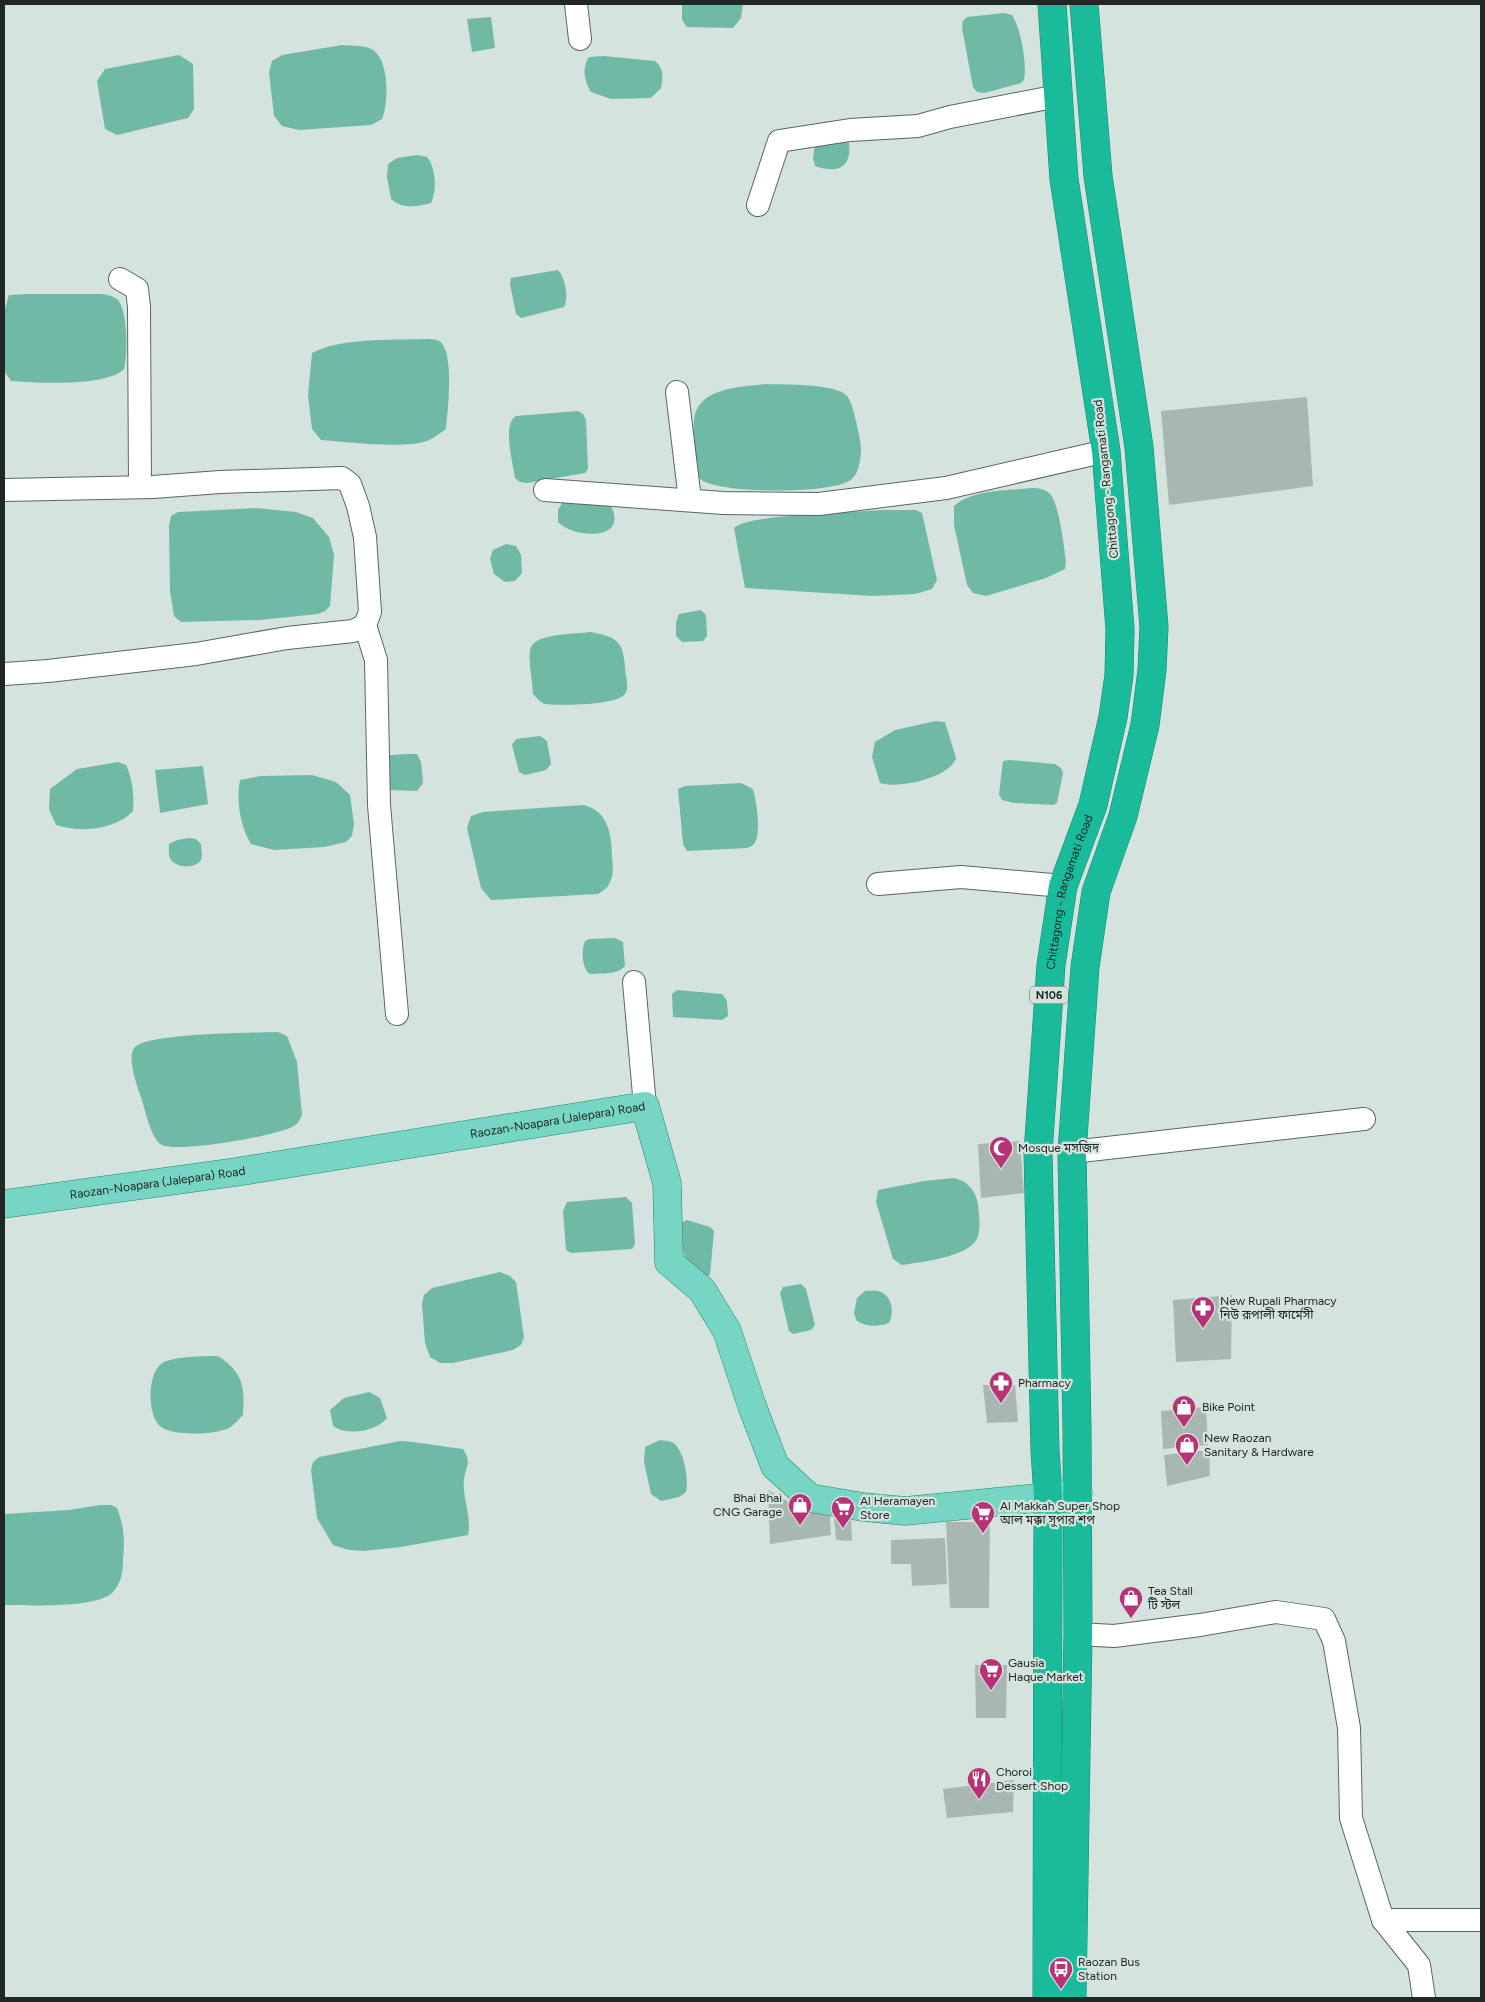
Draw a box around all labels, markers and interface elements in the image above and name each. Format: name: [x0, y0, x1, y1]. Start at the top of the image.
street label: Chittagong - Rangamati Road: [1091, 399, 1121, 559]
street label: Chittagong - Rangamati Road: [1044, 813, 1096, 970]
road number: N106: [1030, 986, 1068, 1004]
street label: Raozan-Noapara (Jalepara) Road: [469, 1099, 646, 1141]
mosque icon: Mosque মসজিদ: [988, 1135, 1014, 1169]
place label: Mosque মসজিদ: [1018, 1140, 1099, 1155]
street label: Raozan-Noapara (Jalepara) Road: [69, 1164, 246, 1202]
place label: New Rupali Pharmacy নিউ রূপালী ফার্মেসী: [1219, 1294, 1337, 1322]
pharmacy icon: New Rupali Pharmacy নিউ রূপালী ফার্মেসী: [1190, 1295, 1216, 1329]
pharmacy icon: Pharmacy: [988, 1370, 1014, 1404]
place label: Pharmacy: [1018, 1376, 1071, 1390]
shop icon: Bike Point: [1171, 1394, 1197, 1428]
place label: Bike Point: [1202, 1400, 1256, 1414]
place label: New Raozan Sanitary & Hardware: [1204, 1431, 1314, 1459]
shop icon: New Raozan Sanitary & Hardware: [1174, 1432, 1200, 1466]
place label: Bhai Bhai CNG Garage: [713, 1491, 782, 1519]
shop icon: Bhai Bhai CNG Garage: [787, 1492, 813, 1526]
place label: Al Heramayen Store: [860, 1494, 935, 1522]
supermarket icon: Al Heramayen Store: [830, 1495, 856, 1529]
place label: Al Makkah Super Shop আল মক্কা সুপার শপ: [999, 1499, 1120, 1528]
supermarket icon: Al Makkah Super Shop আল মক্কা সুপার শপ: [970, 1500, 996, 1534]
place label: Tea Stall টি স্টল: [1147, 1584, 1193, 1612]
shop icon: Tea Stall টি স্টল: [1118, 1585, 1144, 1619]
place label: Gausia Haque Market: [1008, 1656, 1084, 1684]
supermarket icon: Gausia Haque Market: [978, 1657, 1004, 1691]
place label: Choroi Dessert Shop: [996, 1765, 1068, 1793]
restaurant icon: Choroi Dessert Shop: [966, 1766, 992, 1800]
place label: Raozan Bus Station: [1078, 1955, 1140, 1983]
bus stop icon: Raozan Bus Station: [1048, 1956, 1074, 1990]

